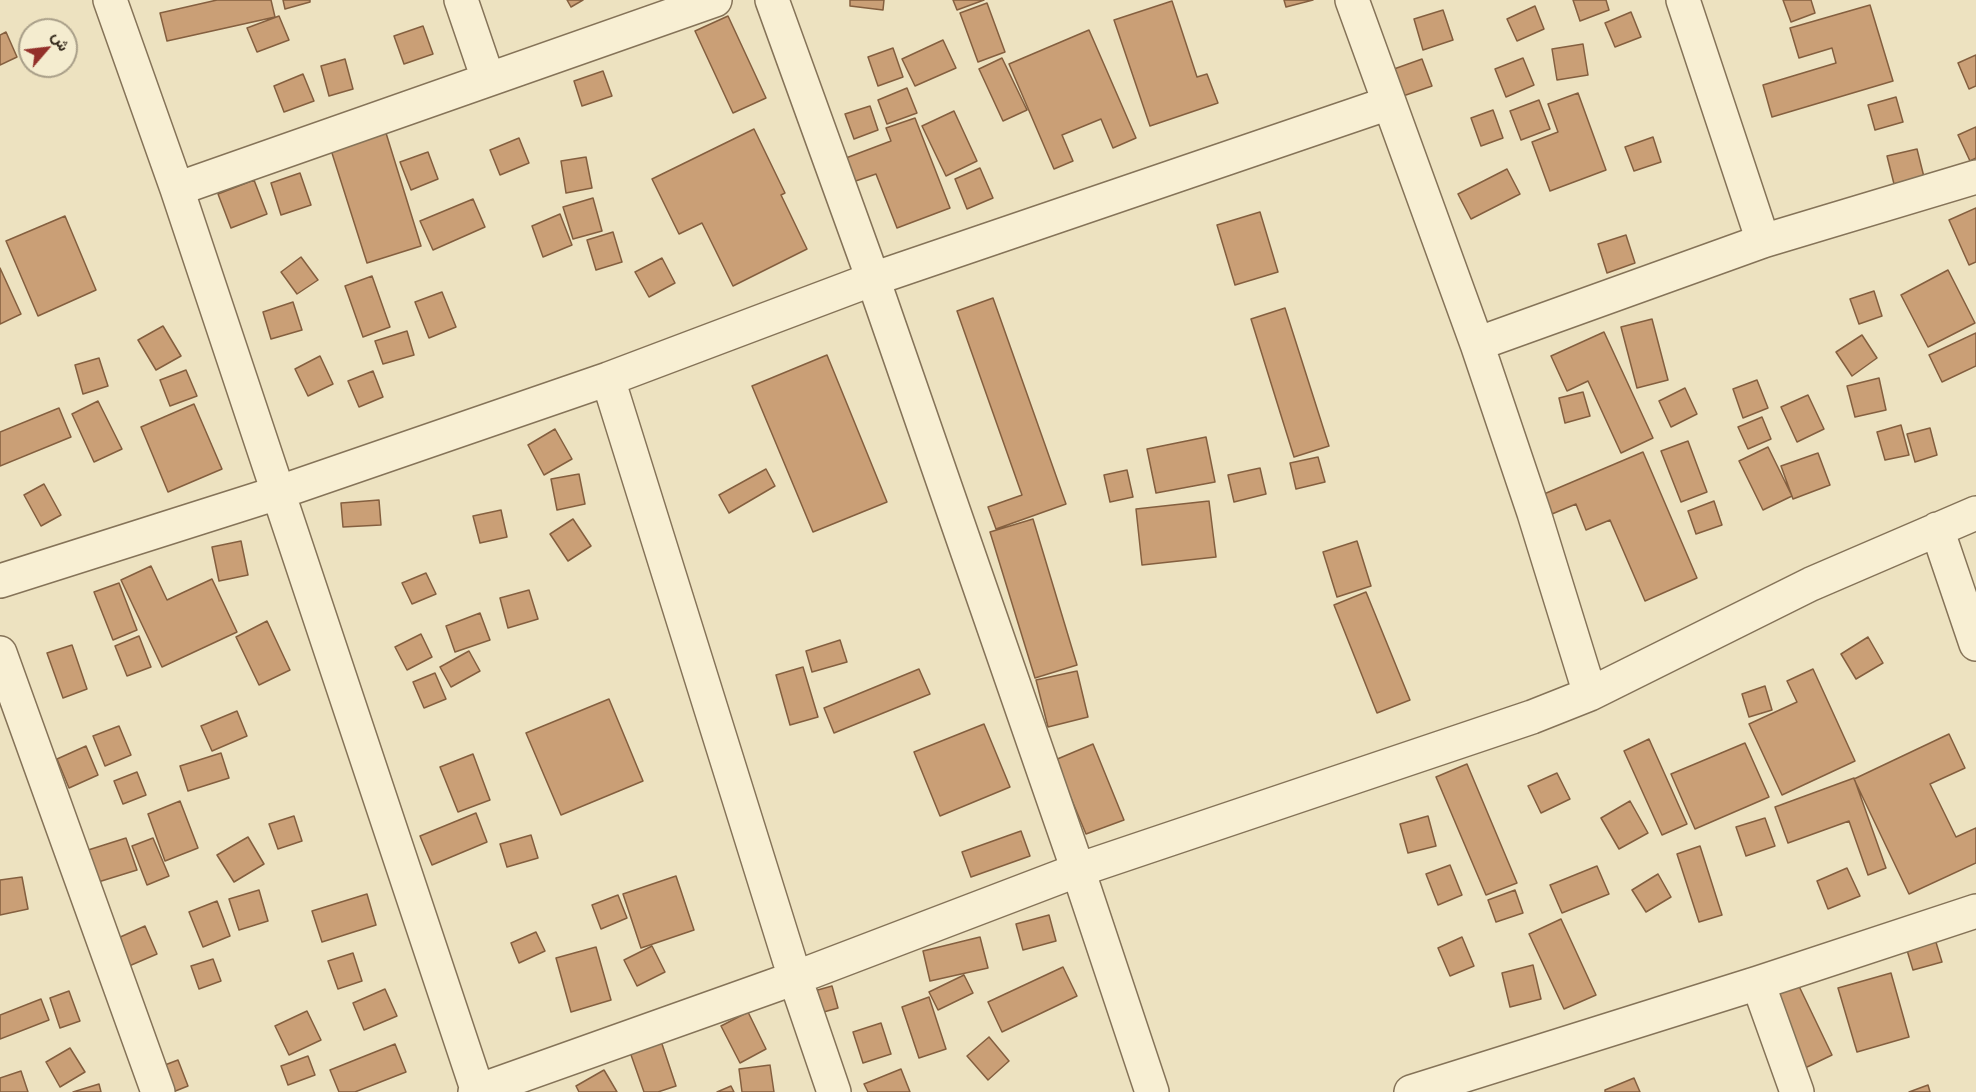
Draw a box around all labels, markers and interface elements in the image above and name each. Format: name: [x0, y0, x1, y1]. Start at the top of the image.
north arrow: [18, 18, 78, 78]
text: ش: [47, 26, 77, 55]

